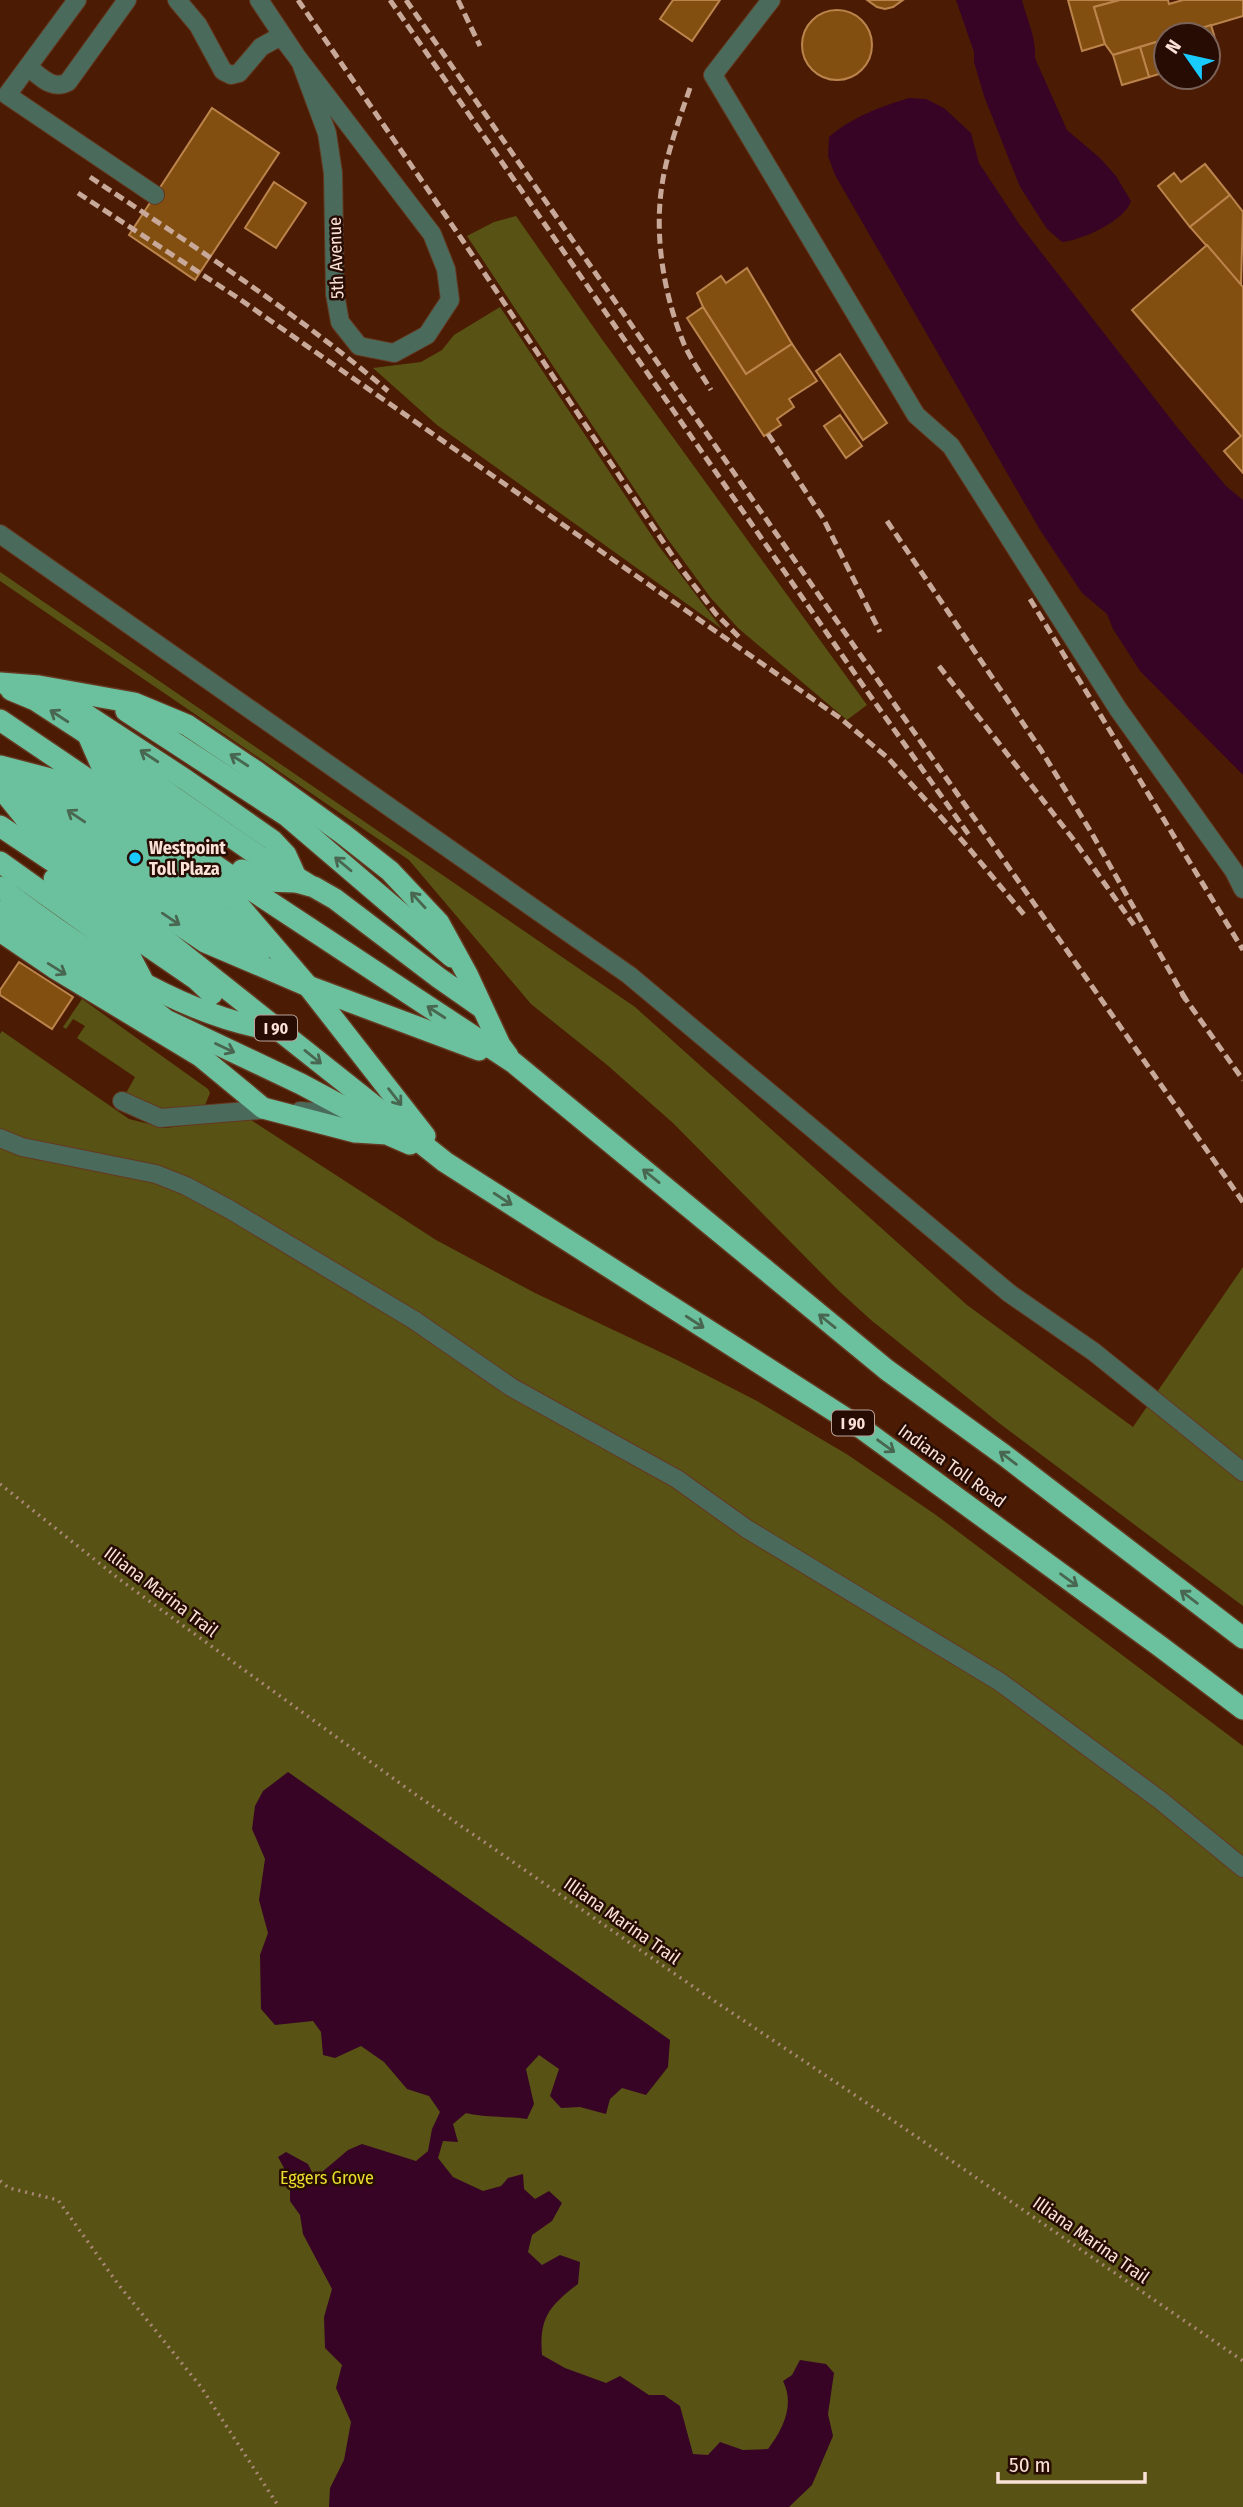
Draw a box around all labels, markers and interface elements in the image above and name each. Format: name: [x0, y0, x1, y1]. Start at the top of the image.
north arrow: [1152, 21, 1222, 91]
text: N: [1161, 36, 1186, 58]
street label: 5th Avenue: [324, 217, 348, 299]
one-way arrow: [50, 709, 70, 723]
one-way arrow: [140, 748, 159, 763]
one-way arrow: [230, 753, 249, 767]
one-way arrow: [67, 809, 86, 823]
place label: Westpoint Toll Plaza: [149, 837, 227, 880]
marker: Westpoint Toll Plaza: [127, 850, 143, 866]
one-way arrow: [334, 856, 352, 872]
one-way arrow: [409, 892, 426, 909]
one-way arrow: [161, 912, 180, 926]
one-way arrow: [46, 962, 66, 976]
one-way arrow: [427, 1005, 447, 1019]
road number: I 90: [255, 1016, 297, 1040]
one-way arrow: [214, 1042, 235, 1055]
one-way arrow: [304, 1050, 322, 1065]
one-way arrow: [387, 1088, 402, 1106]
one-way arrow: [643, 1168, 661, 1184]
one-way arrow: [493, 1192, 512, 1207]
one-way arrow: [818, 1313, 836, 1329]
one-way arrow: [684, 1315, 704, 1329]
road number: I 90: [832, 1410, 874, 1436]
street label: Indiana Toll Road: [894, 1420, 1010, 1512]
one-way arrow: [876, 1438, 895, 1453]
one-way arrow: [999, 1451, 1018, 1466]
street label: Illiana Marina Trail: [100, 1542, 222, 1642]
one-way arrow: [1060, 1572, 1078, 1587]
one-way arrow: [1180, 1589, 1199, 1604]
street label: Illiana Marina Trail: [560, 1873, 685, 1969]
park label: Eggers Grove: [280, 2167, 374, 2189]
street label: Illiana Marina Trail: [1029, 2192, 1154, 2288]
scale bar: [998, 2440, 1145, 2484]
text: 50 m: [1009, 2452, 1051, 2478]

